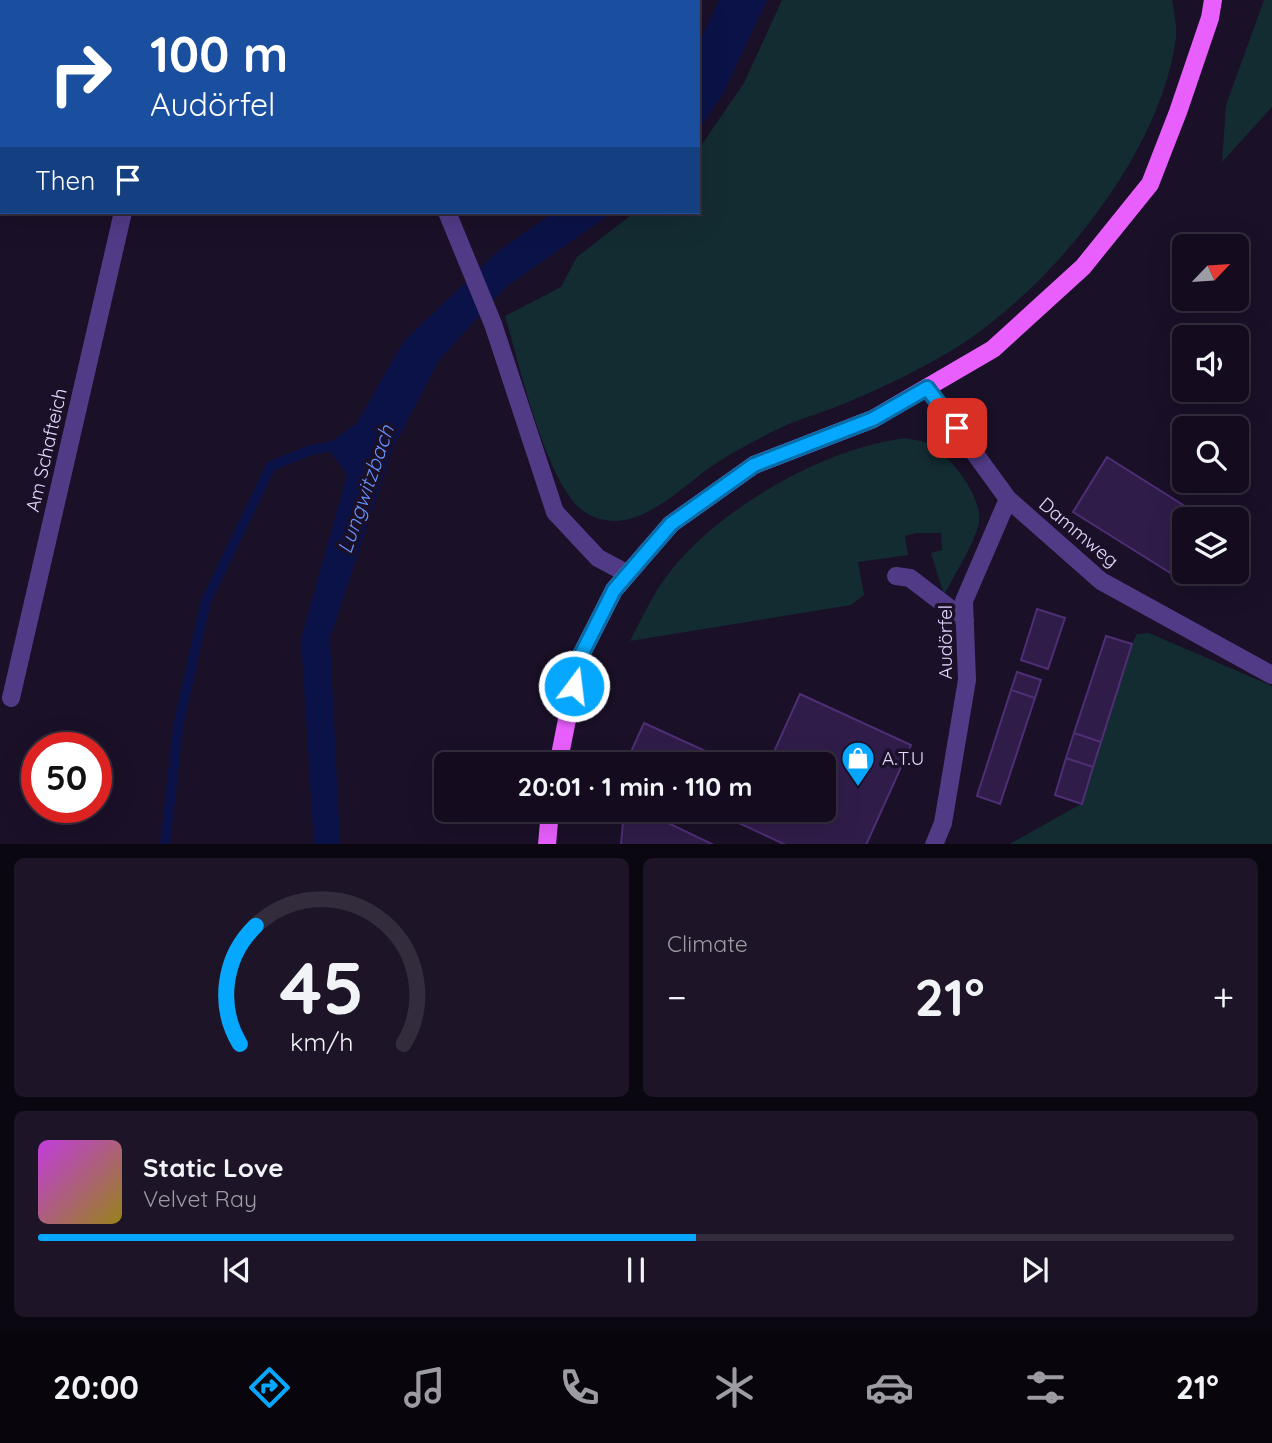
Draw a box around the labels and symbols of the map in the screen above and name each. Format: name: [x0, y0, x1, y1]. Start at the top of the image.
north arrow: [1172, 234, 1250, 312]
street label: Am Schafteich: [20, 386, 72, 514]
pin: [927, 398, 987, 458]
water label: Lungwitzbach: [331, 420, 399, 557]
street label: Dammweg: [1034, 492, 1124, 572]
street label: Audörfel: [933, 605, 957, 679]
position arrow: [537, 649, 611, 723]
speed limit sign: 50: [21, 732, 112, 823]
shop icon: A.T.U: [839, 739, 877, 788]
place label: A.T.U: [882, 746, 924, 770]

